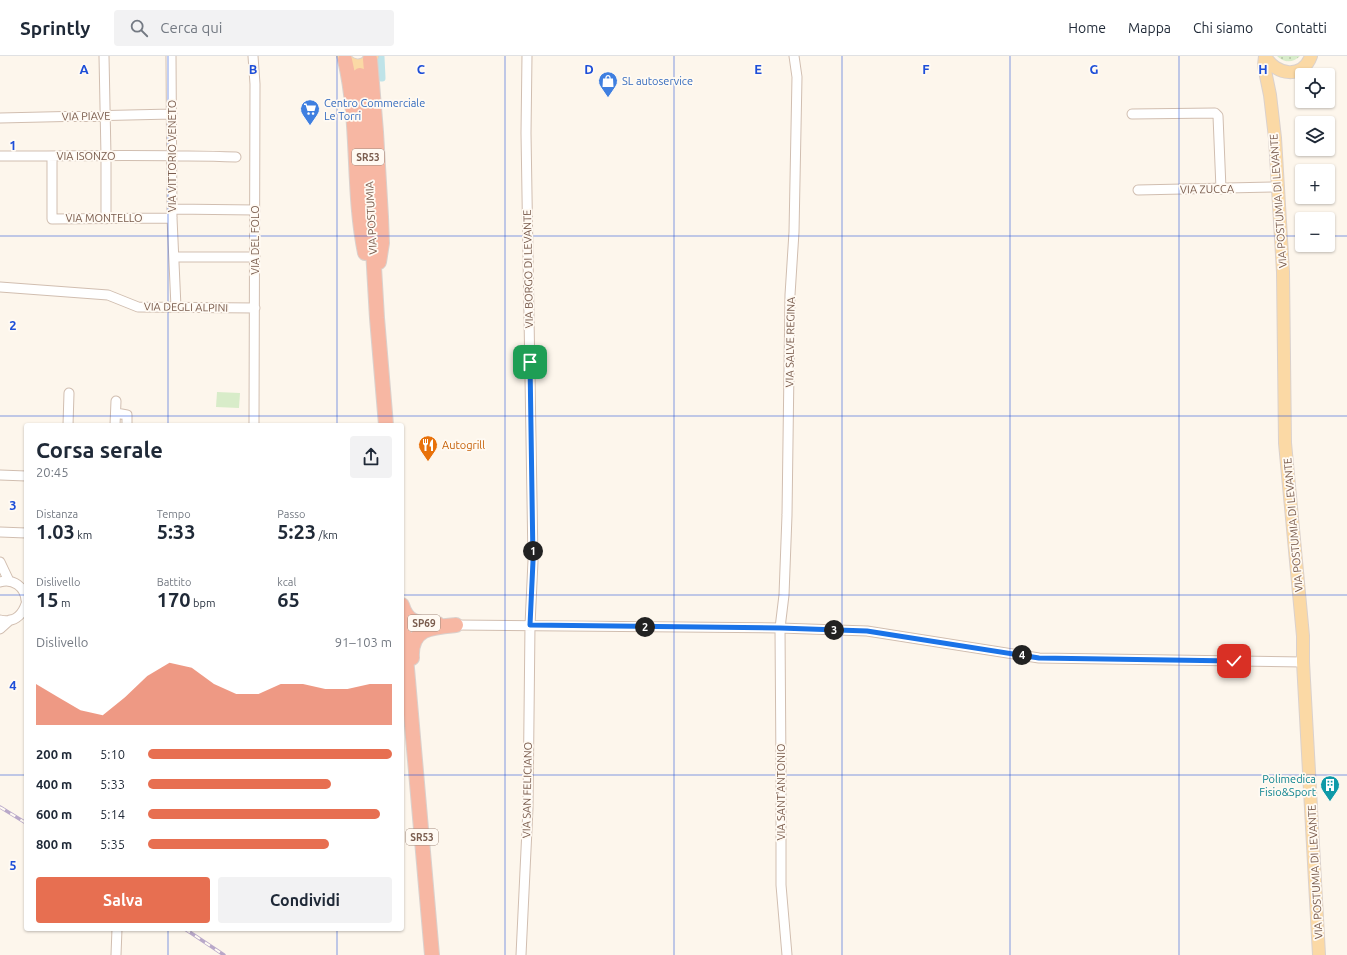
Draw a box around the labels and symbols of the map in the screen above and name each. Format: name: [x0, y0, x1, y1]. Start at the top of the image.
text: A: [79, 62, 89, 76]
text: B: [249, 62, 258, 76]
text: C: [417, 62, 426, 76]
text: D: [584, 62, 594, 76]
text: E: [754, 62, 762, 76]
text: F: [922, 62, 930, 76]
text: G: [1090, 62, 1099, 76]
text: H: [1258, 62, 1268, 76]
shop icon: SL autoservice: [597, 70, 619, 98]
place label: SL autoservice: [622, 75, 693, 87]
place label: Centro Commerciale Le Torri: [324, 97, 425, 122]
supermarket icon: Centro Commerciale Le Torri: [299, 98, 321, 126]
street label: VIA VITTORIO VENETO: [166, 100, 178, 212]
street label: VIA PIAVE: [62, 110, 110, 122]
street label: VIA POSTUMIA DI LEVANTE: [1267, 133, 1289, 269]
text: 1: [9, 138, 17, 152]
road number: SR53: [352, 149, 384, 165]
street label: VIA ISONZO: [56, 150, 116, 162]
street label: VIA POSTUMIA: [363, 180, 379, 255]
street label: VIA ZUCCA: [1180, 183, 1235, 195]
street label: VIA DEL FOLO: [249, 205, 261, 275]
street label: VIA BORGO DI LEVANTE: [521, 210, 535, 328]
street label: VIA MONTELLO: [65, 212, 143, 224]
street label: VIA SALVE REGINA: [783, 296, 797, 387]
street label: VIA DEGLI ALPINI: [144, 300, 228, 314]
text: 2: [9, 318, 17, 332]
pin: [513, 345, 547, 379]
restaurant icon: Autogrill: [417, 434, 439, 462]
place label: Autogrill: [442, 439, 485, 451]
street label: VIA POSTUMIA DI LEVANTE: [1281, 457, 1305, 593]
text: 3: [9, 498, 17, 512]
pin: 1: [523, 541, 543, 561]
road number: SP69: [408, 615, 440, 631]
pin: 2: [635, 617, 655, 637]
pin: 3: [824, 620, 844, 640]
pin: [1217, 644, 1251, 678]
pin: 4: [1012, 645, 1032, 665]
text: 4: [9, 678, 17, 692]
street label: VIA SAN FELICIANO: [520, 742, 534, 838]
street label: VIA SANT'ANTONIO: [775, 744, 787, 840]
place label: Polimedica Fisio&Sport: [1259, 773, 1317, 798]
building icon: Polimedica Fisio&Sport: [1319, 774, 1341, 802]
street label: VIA POSTUMIA DI LEVANTE: [1305, 804, 1325, 940]
road number: SR53: [406, 829, 438, 845]
text: 5: [9, 858, 17, 872]

